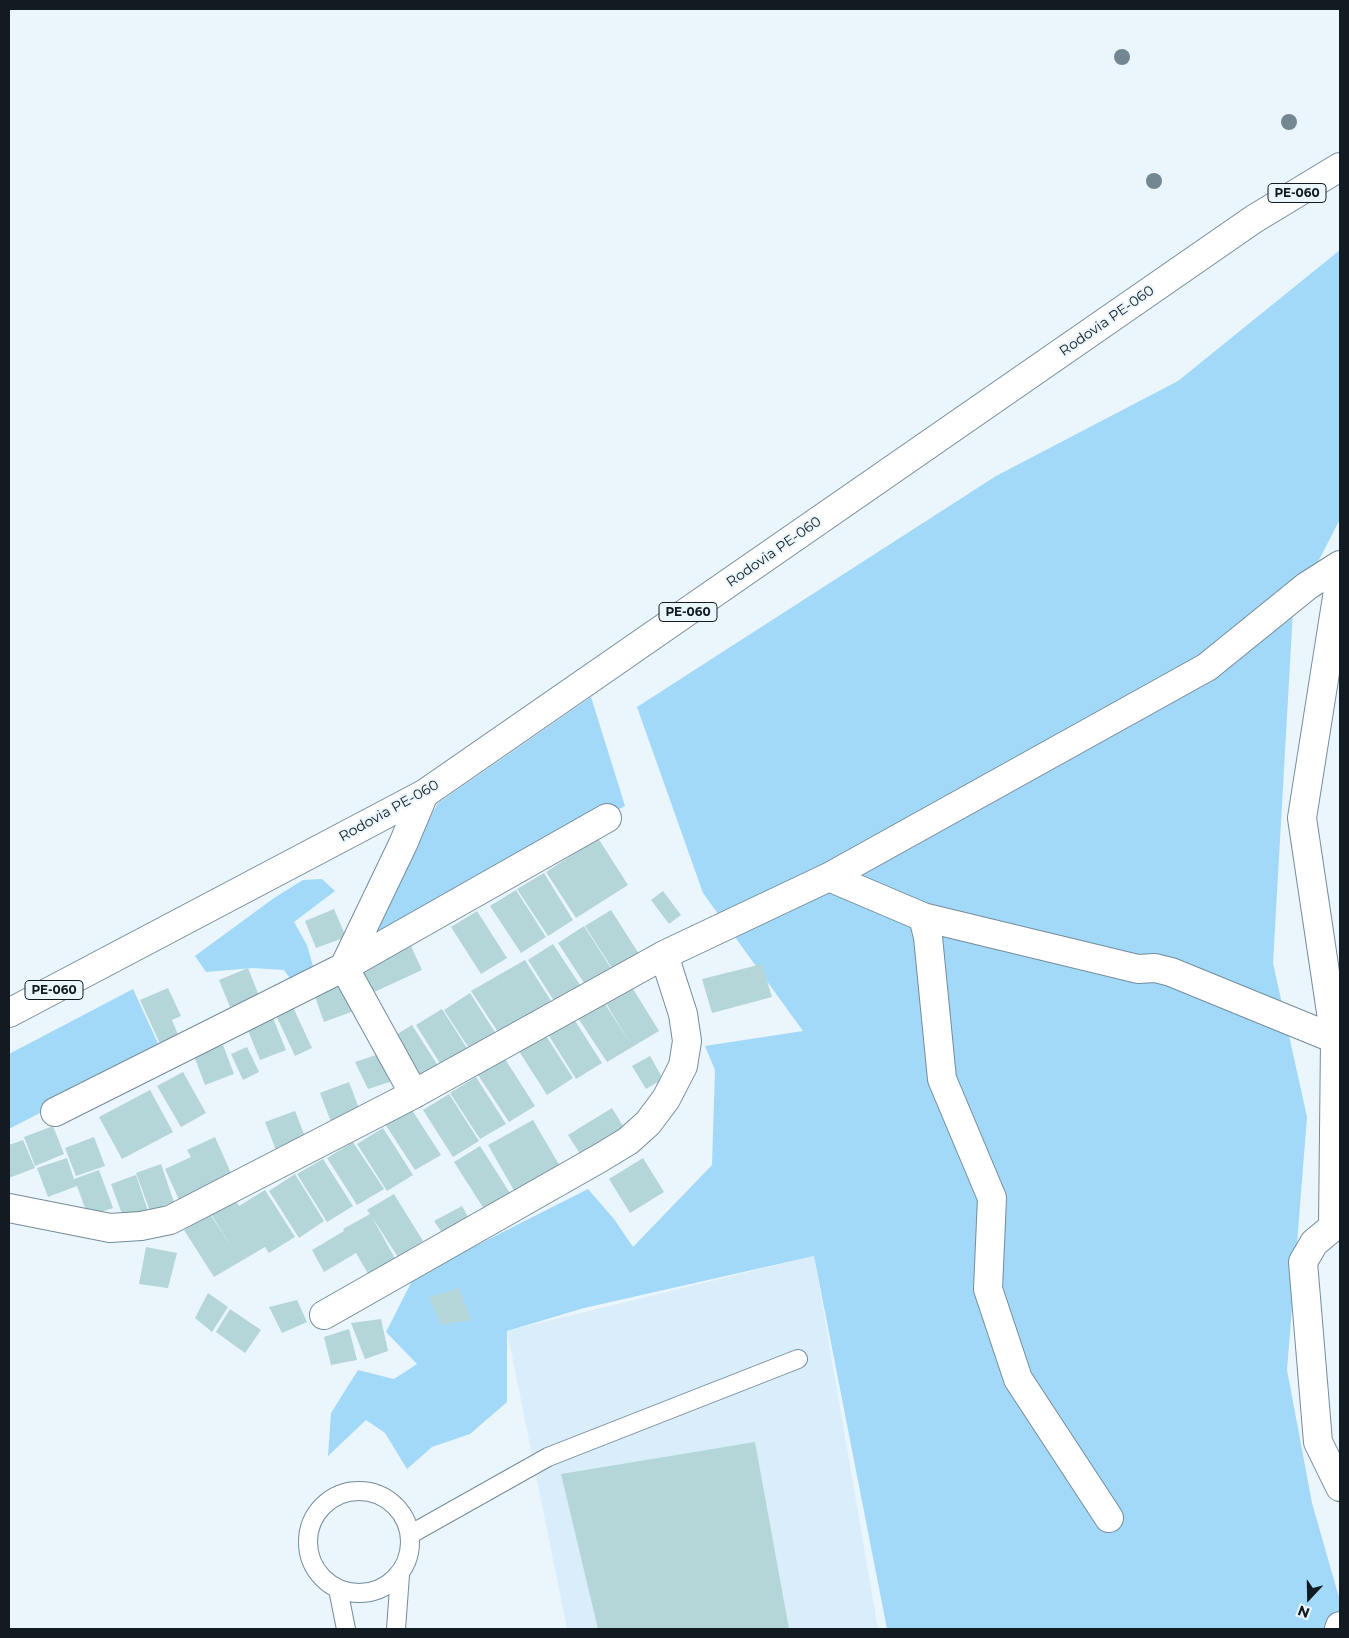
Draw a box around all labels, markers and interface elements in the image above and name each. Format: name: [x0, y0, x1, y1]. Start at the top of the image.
road number: PE-060: [1268, 184, 1326, 202]
street label: Rodovia PE-060: [1056, 282, 1158, 360]
street label: Rodovia PE-060: [723, 513, 825, 591]
road number: PE-060: [659, 602, 717, 622]
street label: Rodovia PE-060: [336, 777, 442, 845]
road number: PE-060: [25, 980, 83, 1000]
north arrow: [1284, 1573, 1334, 1623]
text: N: [1295, 1602, 1312, 1622]

